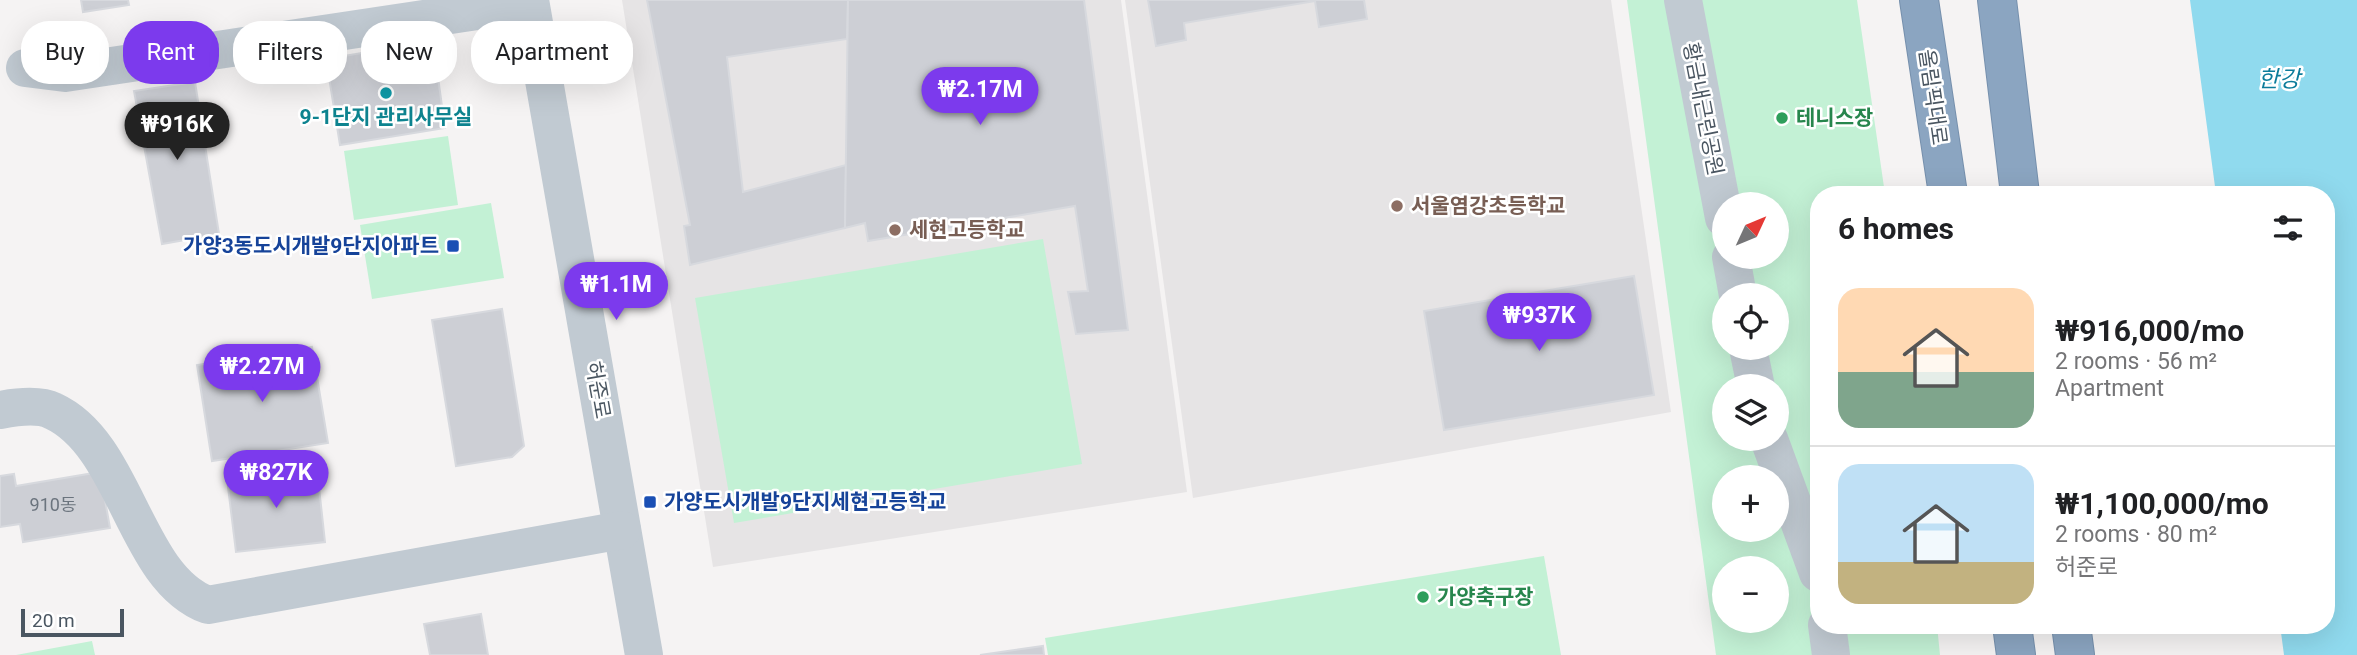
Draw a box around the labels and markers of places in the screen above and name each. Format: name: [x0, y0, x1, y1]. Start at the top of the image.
pin: ₩2.17M: [923, 68, 1037, 127]
marker: 9-1단지 관리사무실: [378, 85, 394, 101]
pin: ₩916K: [128, 102, 226, 162]
place label: 9-1단지 관리사무실: [300, 105, 472, 129]
place label: 테니스장: [1796, 106, 1873, 130]
marker: 테니스장: [1774, 110, 1790, 126]
place label: 서울염강초등학교: [1411, 194, 1566, 218]
marker: 서울염강초등학교: [1389, 198, 1405, 214]
place label: 세현고등학교: [909, 218, 1025, 242]
marker: 세현고등학교: [887, 222, 903, 238]
place label: 가양3동도시개발9단지아파트: [183, 234, 439, 258]
marker: 가양3동도시개발9단지아파트: [445, 238, 461, 254]
pin: ₩1.1M: [567, 262, 665, 322]
pin: ₩937K: [1490, 294, 1588, 353]
pin: ₩2.27M: [205, 344, 319, 404]
pin: ₩827K: [227, 450, 325, 510]
place label: 가양도시개발9단지세현고등학교: [664, 490, 947, 514]
marker: 가양도시개발9단지세현고등학교: [642, 494, 658, 510]
place label: 가양축구장: [1437, 585, 1534, 609]
marker: 가양축구장: [1415, 589, 1431, 605]

